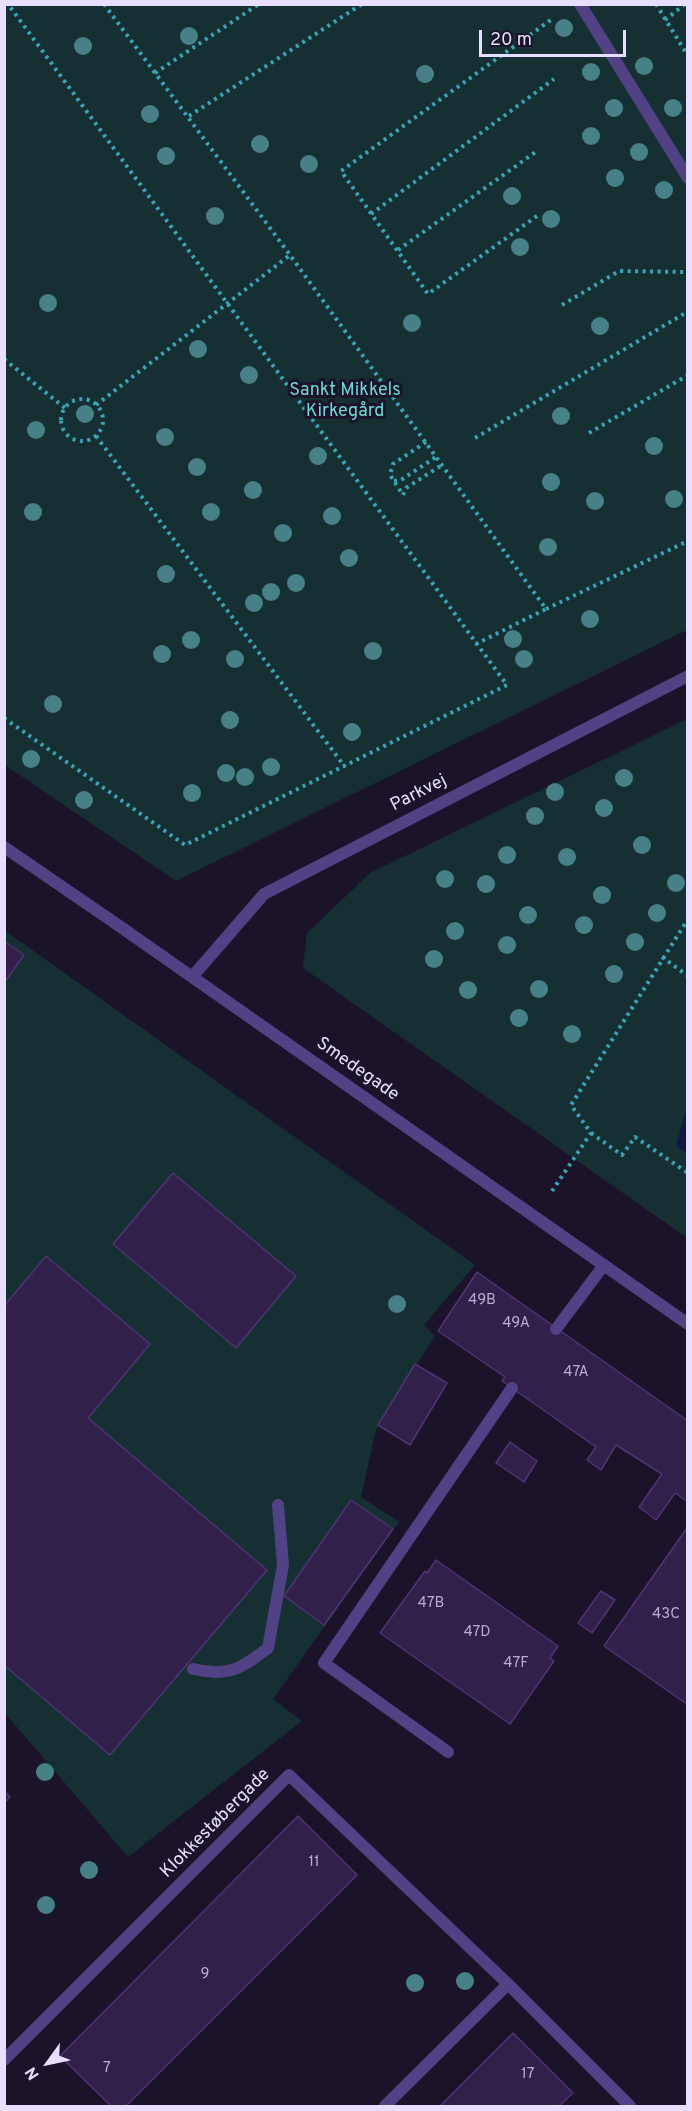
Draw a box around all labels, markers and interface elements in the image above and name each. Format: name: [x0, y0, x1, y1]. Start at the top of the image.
scale bar: [482, 18, 629, 56]
text: 20 m: [490, 29, 532, 52]
park label: Sankt Mikkels Kirkegård: [289, 380, 401, 422]
street label: Parkvej: [387, 771, 451, 817]
street label: Smedegade: [311, 1034, 403, 1106]
house number: 49B: [468, 1292, 496, 1310]
house number: 49A: [502, 1315, 530, 1333]
house number: 47A: [563, 1364, 589, 1382]
house number: 47B: [418, 1595, 444, 1613]
house number: 43C: [652, 1606, 680, 1624]
house number: 47D: [463, 1624, 491, 1642]
house number: 47F: [503, 1655, 529, 1673]
street label: Klokkestøbergade: [157, 1765, 275, 1883]
house number: 11: [308, 1854, 320, 1872]
house number: 9: [201, 1966, 209, 1984]
north arrow: [18, 2033, 78, 2093]
house number: 7: [103, 2060, 111, 2078]
text: N: [21, 2063, 44, 2083]
house number: 17: [521, 2066, 535, 2084]

